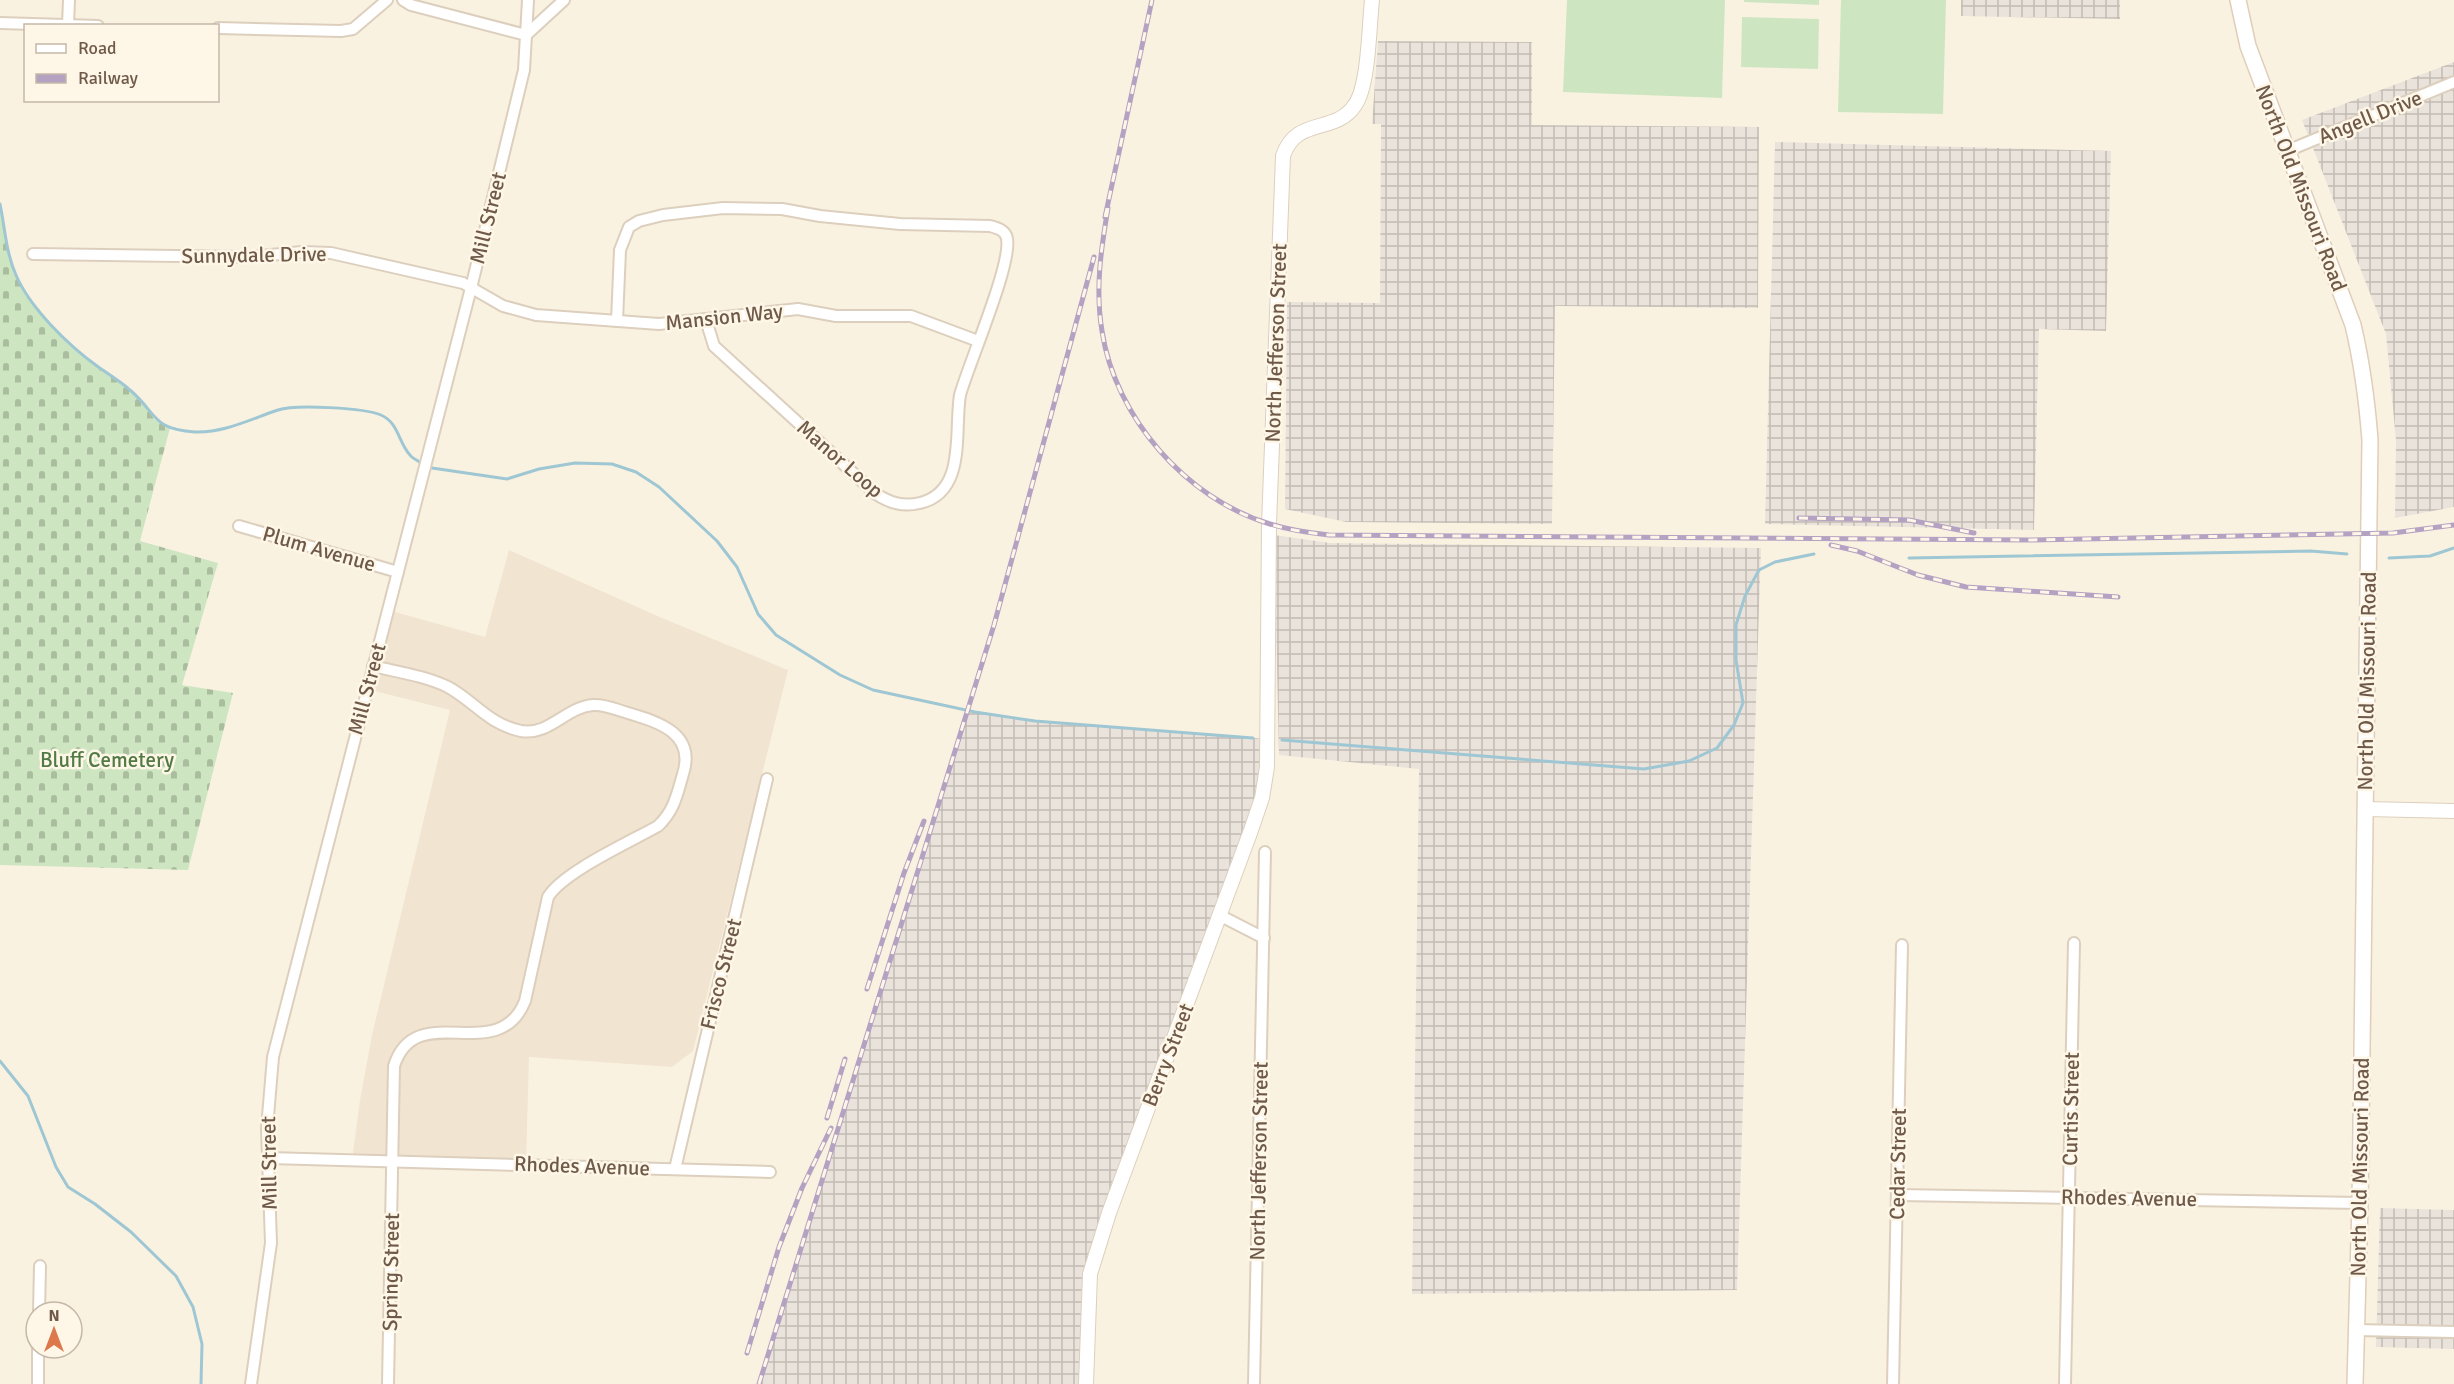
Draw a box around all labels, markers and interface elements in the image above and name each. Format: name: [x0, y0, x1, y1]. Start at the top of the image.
legend: [24, 24, 219, 102]
text: Road: [78, 37, 117, 59]
text: Railway: [78, 67, 139, 89]
street label: North Old Missouri Road: [2250, 81, 2352, 295]
street label: Angell Drive: [2314, 84, 2426, 150]
street label: Mill Street: [464, 169, 512, 267]
street label: Sunnydale Drive: [181, 241, 327, 269]
street label: North Jefferson Street: [1260, 243, 1292, 443]
street label: Mansion Way: [664, 298, 784, 336]
street label: Manor Loop: [792, 415, 888, 503]
street label: Plum Avenue: [259, 520, 379, 578]
street label: North Old Missouri Road: [2352, 571, 2382, 791]
street label: Mill Street: [342, 640, 392, 738]
park label: Bluff Cemetery: [40, 747, 174, 773]
street label: Frisco Street: [695, 916, 747, 1032]
street label: Berry Street: [1136, 1000, 1200, 1110]
street label: Curtis Street: [2057, 1052, 2085, 1166]
street label: North Old Missouri Road: [2345, 1057, 2375, 1277]
street label: North Jefferson Street: [1244, 1061, 1274, 1261]
street label: Cedar Street: [1884, 1108, 1912, 1220]
street label: Mill Street: [255, 1116, 283, 1210]
street label: Rhodes Avenue: [514, 1151, 650, 1181]
street label: Rhodes Avenue: [2061, 1184, 2197, 1212]
street label: Spring Street: [377, 1213, 405, 1331]
north arrow: [24, 1300, 84, 1360]
text: N: [48, 1306, 60, 1326]

